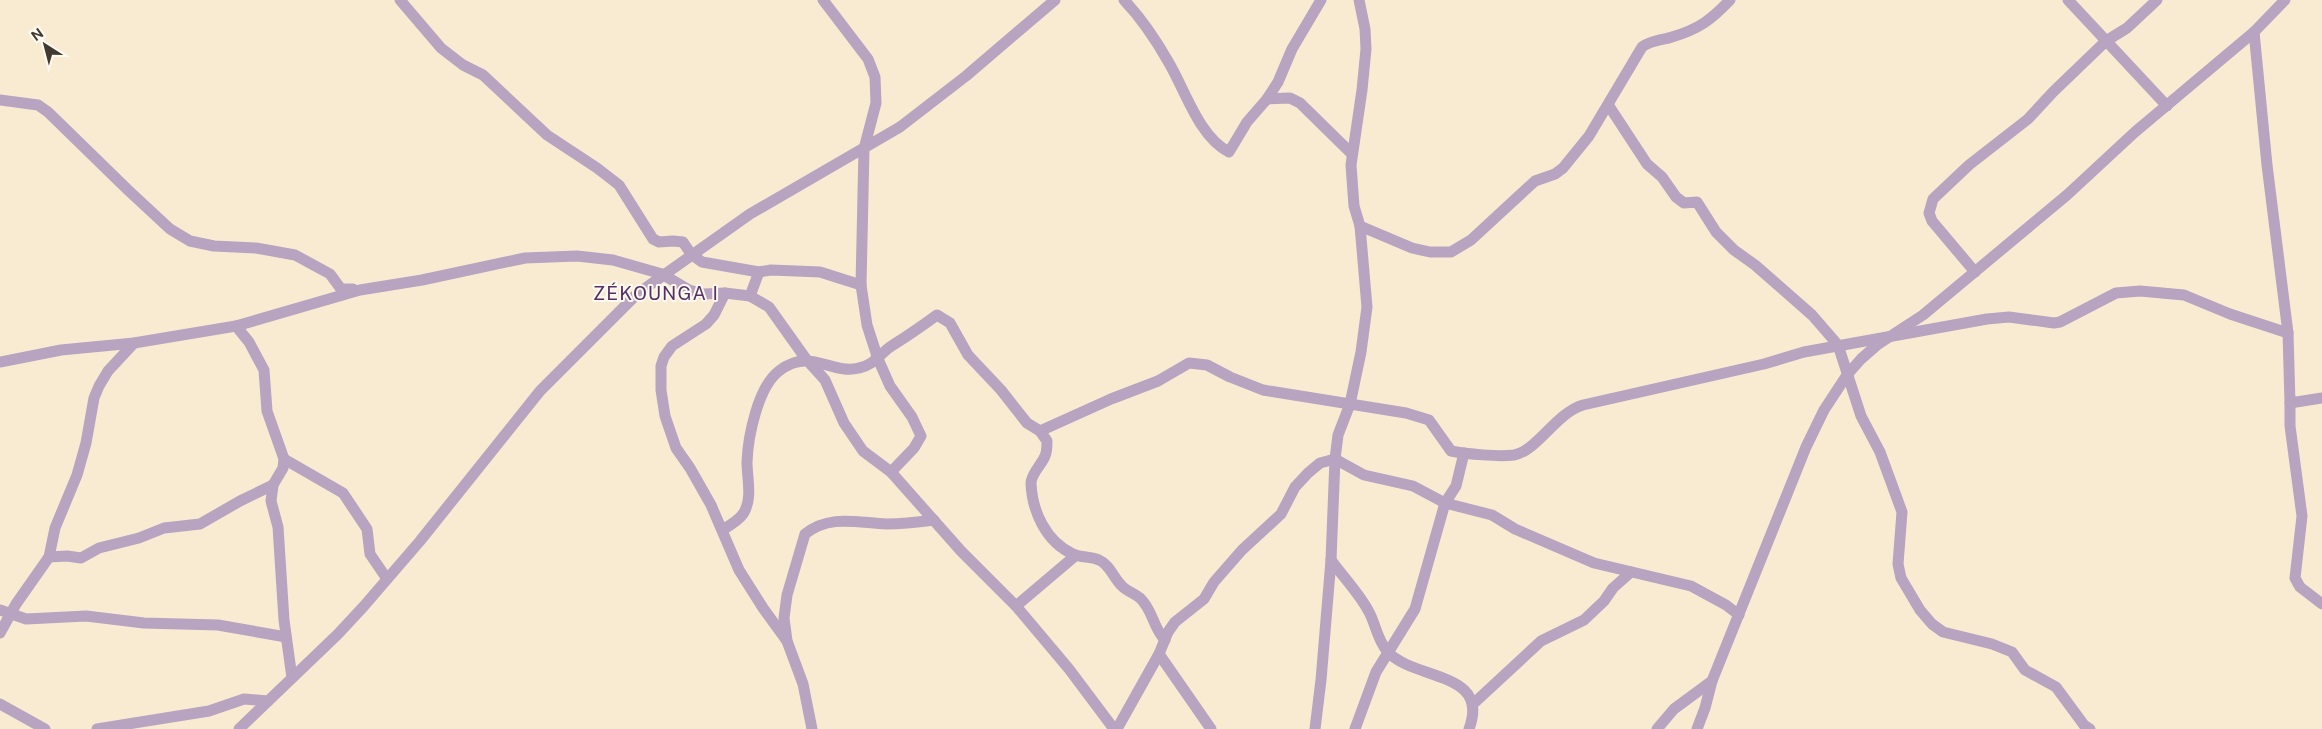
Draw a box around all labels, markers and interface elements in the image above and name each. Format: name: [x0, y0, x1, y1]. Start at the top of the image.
north arrow: [20, 20, 70, 70]
text: N: [28, 25, 46, 44]
district label: ZÉKOUNGA I: [593, 282, 719, 304]

